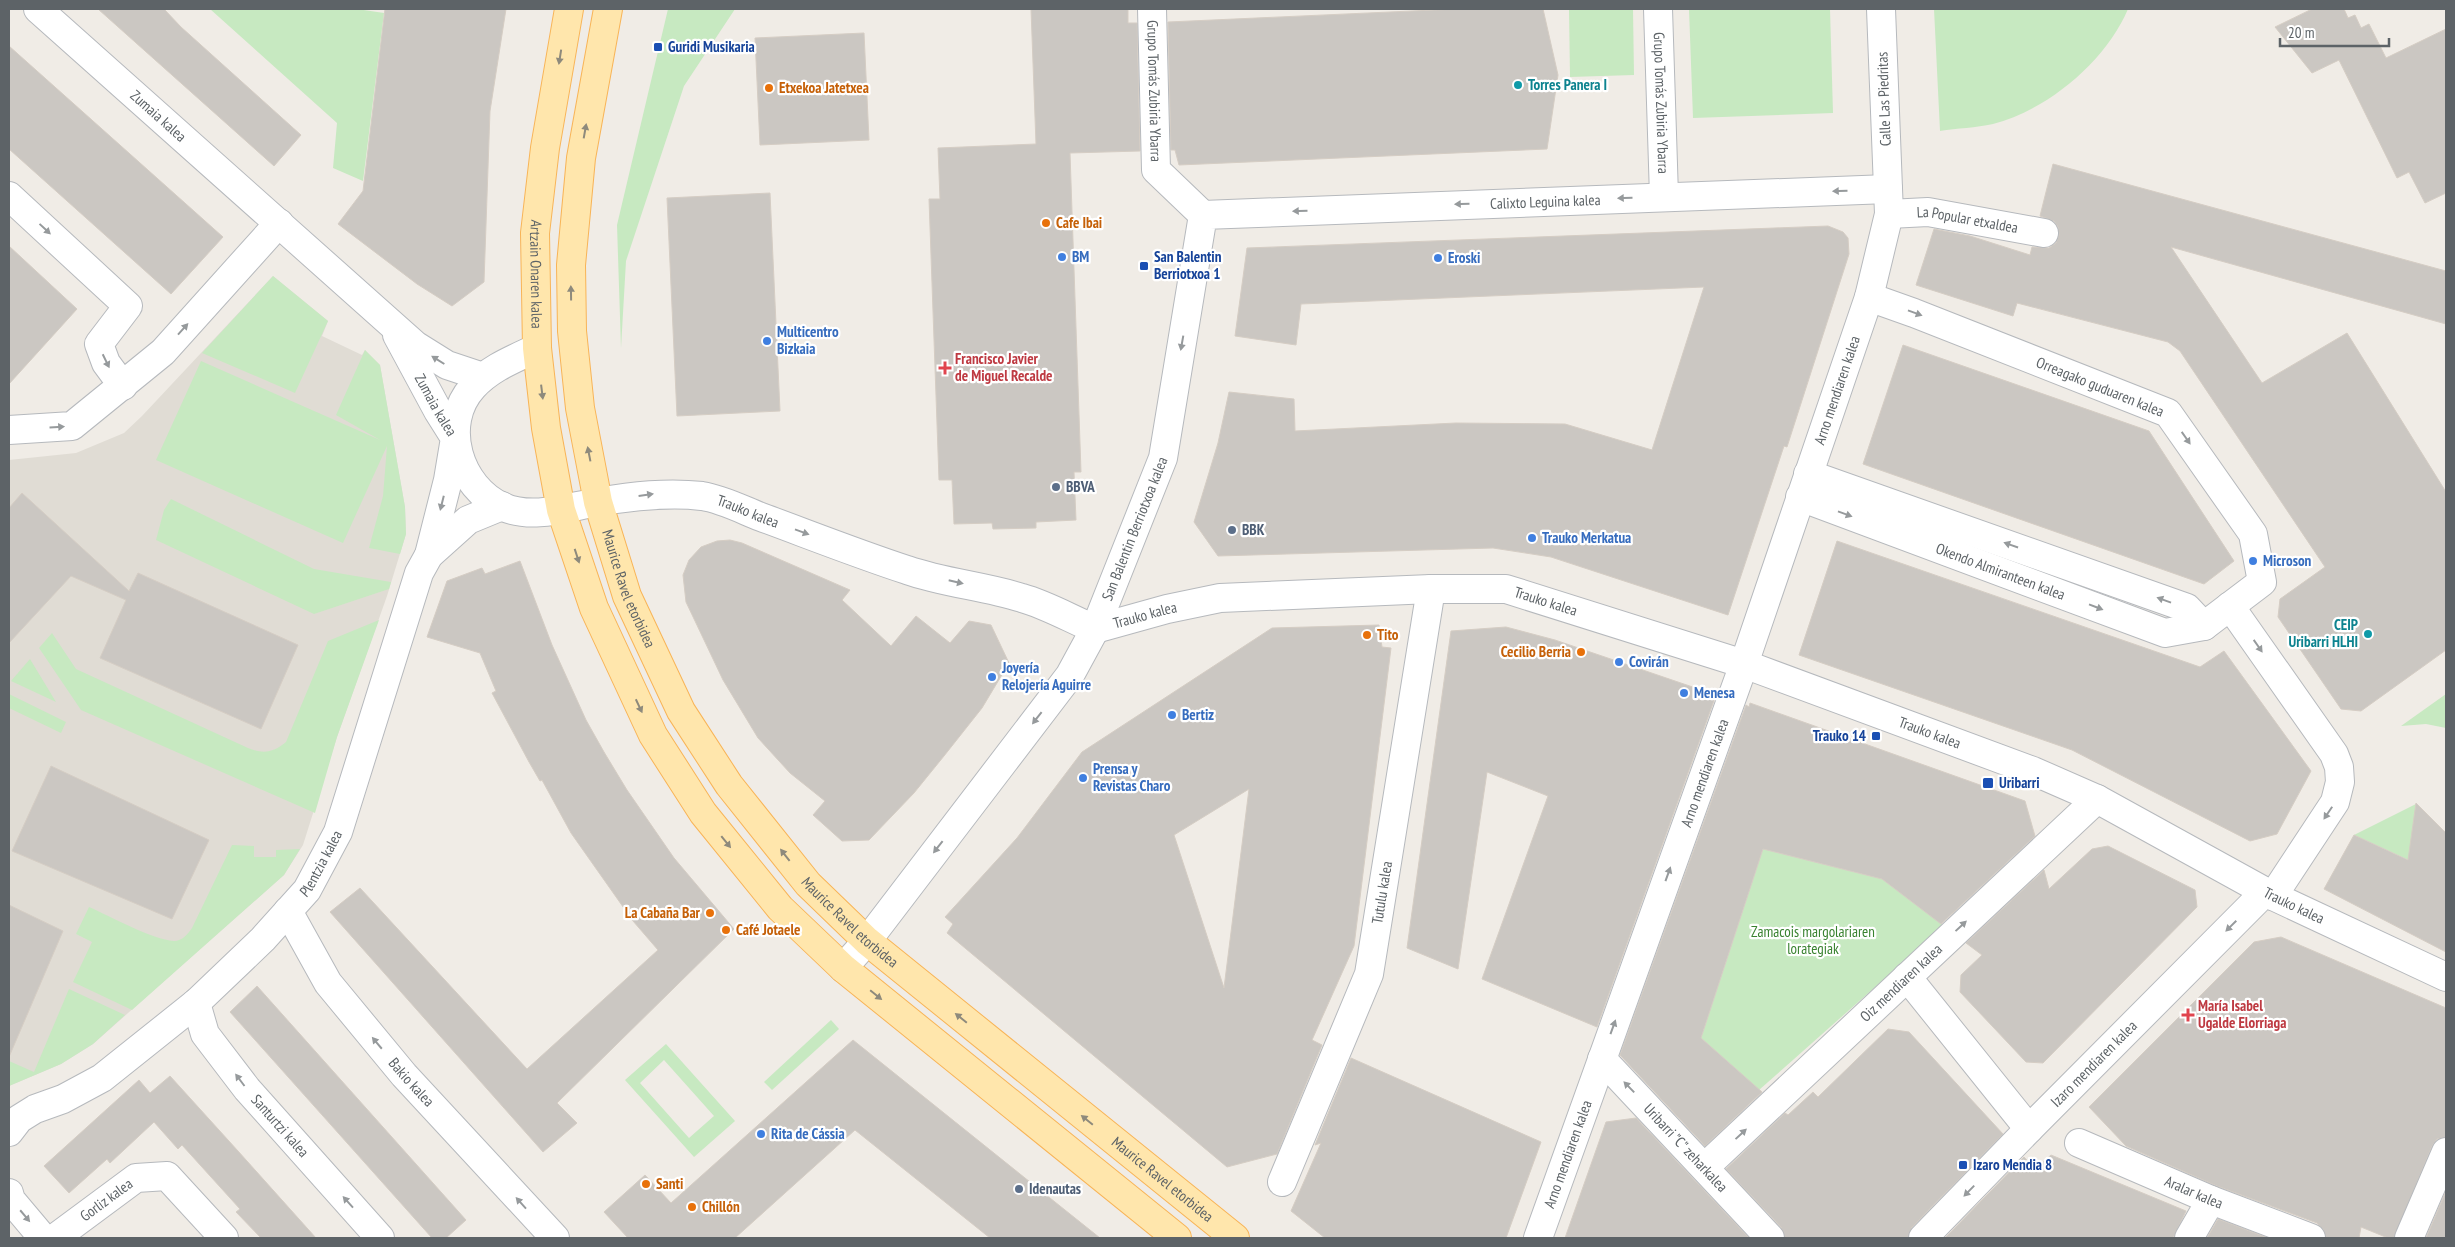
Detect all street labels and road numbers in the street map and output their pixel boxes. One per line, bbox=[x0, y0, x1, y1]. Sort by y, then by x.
street label: Grupo Tomás Zubiria Ybarra bbox=[1143, 20, 1166, 162]
street label: Grupo Tomás Zubiria Ybarra bbox=[1650, 32, 1673, 174]
street label: Calle Las Piedritas bbox=[1872, 51, 1895, 147]
street label: Zumaia kalea bbox=[127, 86, 190, 146]
street label: Calixto Leguina kalea bbox=[1490, 190, 1601, 213]
street label: La Popular etxaldea bbox=[1916, 202, 2020, 237]
street label: Artzain Onaren kalea bbox=[526, 219, 547, 329]
street label: Arno mendiaren kalea bbox=[1809, 333, 1864, 447]
street label: Orreagako guduaren kalea bbox=[2034, 352, 2167, 421]
street label: Zumaia kalea bbox=[411, 370, 461, 439]
street label: San Balentin Berriotxoa kalea bbox=[1097, 454, 1172, 603]
street label: Trauko kalea bbox=[715, 490, 782, 532]
street label: Maurice Ravel etorbidea bbox=[598, 527, 660, 651]
street label: Okendo Almiranteen kalea bbox=[1933, 539, 2068, 604]
street label: Trauko kalea bbox=[1512, 582, 1580, 620]
street label: Trauko kalea bbox=[1111, 597, 1178, 632]
street label: Trauko kalea bbox=[1896, 712, 1964, 752]
street label: Arno mendiaren kalea bbox=[1676, 716, 1733, 829]
street label: Plentzia kalea bbox=[295, 827, 346, 901]
street label: Tutulu kalea bbox=[1367, 860, 1396, 925]
street label: Maurice Ravel etorbidea bbox=[797, 873, 902, 971]
street label: Trauko kalea bbox=[2260, 883, 2328, 928]
street label: Oiz mendiaren kalea bbox=[1856, 939, 1946, 1026]
street label: Izaro mendiaren kalea bbox=[2046, 1016, 2141, 1111]
street label: Bakio kalea bbox=[385, 1054, 439, 1110]
street label: Santurtzi kalea bbox=[247, 1090, 313, 1161]
street label: Arno mendiaren kalea bbox=[1539, 1097, 1596, 1211]
street label: Uribarri "C" zeharkalea bbox=[1640, 1099, 1732, 1196]
street label: Maurice Ravel etorbidea bbox=[1108, 1132, 1217, 1226]
street label: Aralar kalea bbox=[2162, 1171, 2226, 1213]
street label: Gorliz kalea bbox=[76, 1174, 136, 1225]

